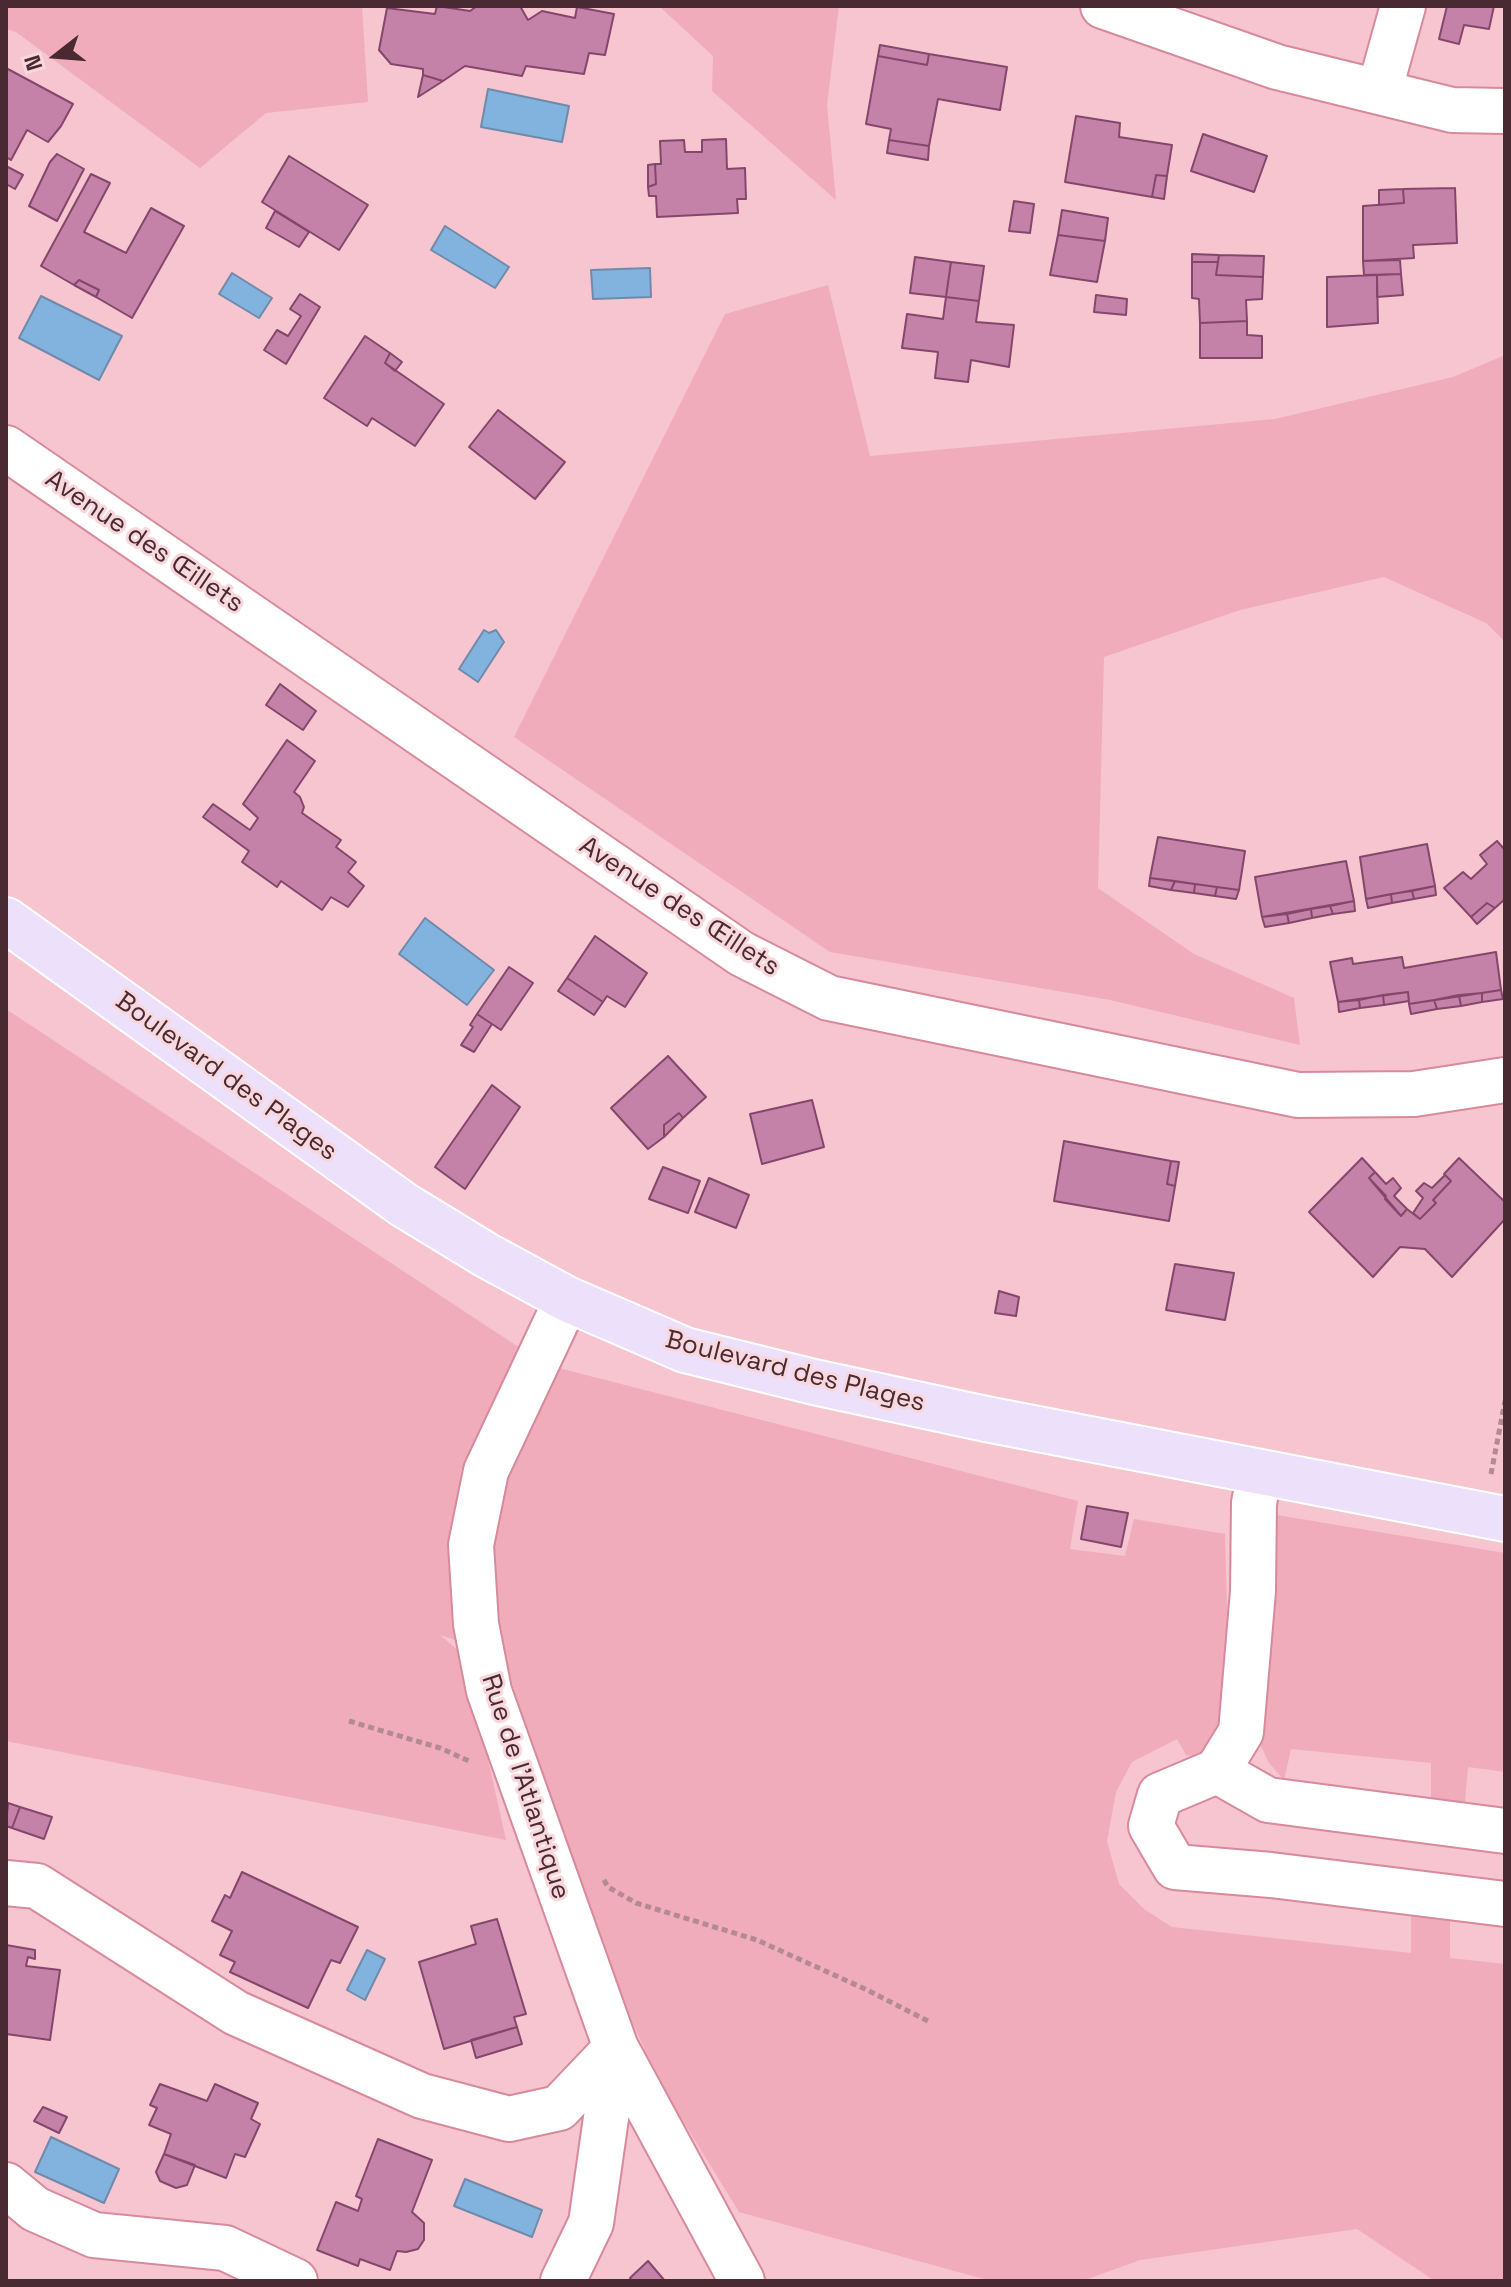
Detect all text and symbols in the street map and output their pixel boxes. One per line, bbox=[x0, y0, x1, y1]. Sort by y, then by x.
north arrow bbox=[16, 16, 96, 96]
text: N bbox=[18, 52, 49, 74]
street label: Avenue des Œillets bbox=[39, 464, 249, 620]
street label: Avenue des Œillets bbox=[573, 831, 785, 983]
street label: Boulevard des Plages bbox=[109, 986, 343, 1168]
street label: Boulevard des Plages bbox=[662, 1325, 928, 1419]
street label: Rue de l'Atlantique bbox=[474, 1670, 576, 1904]

